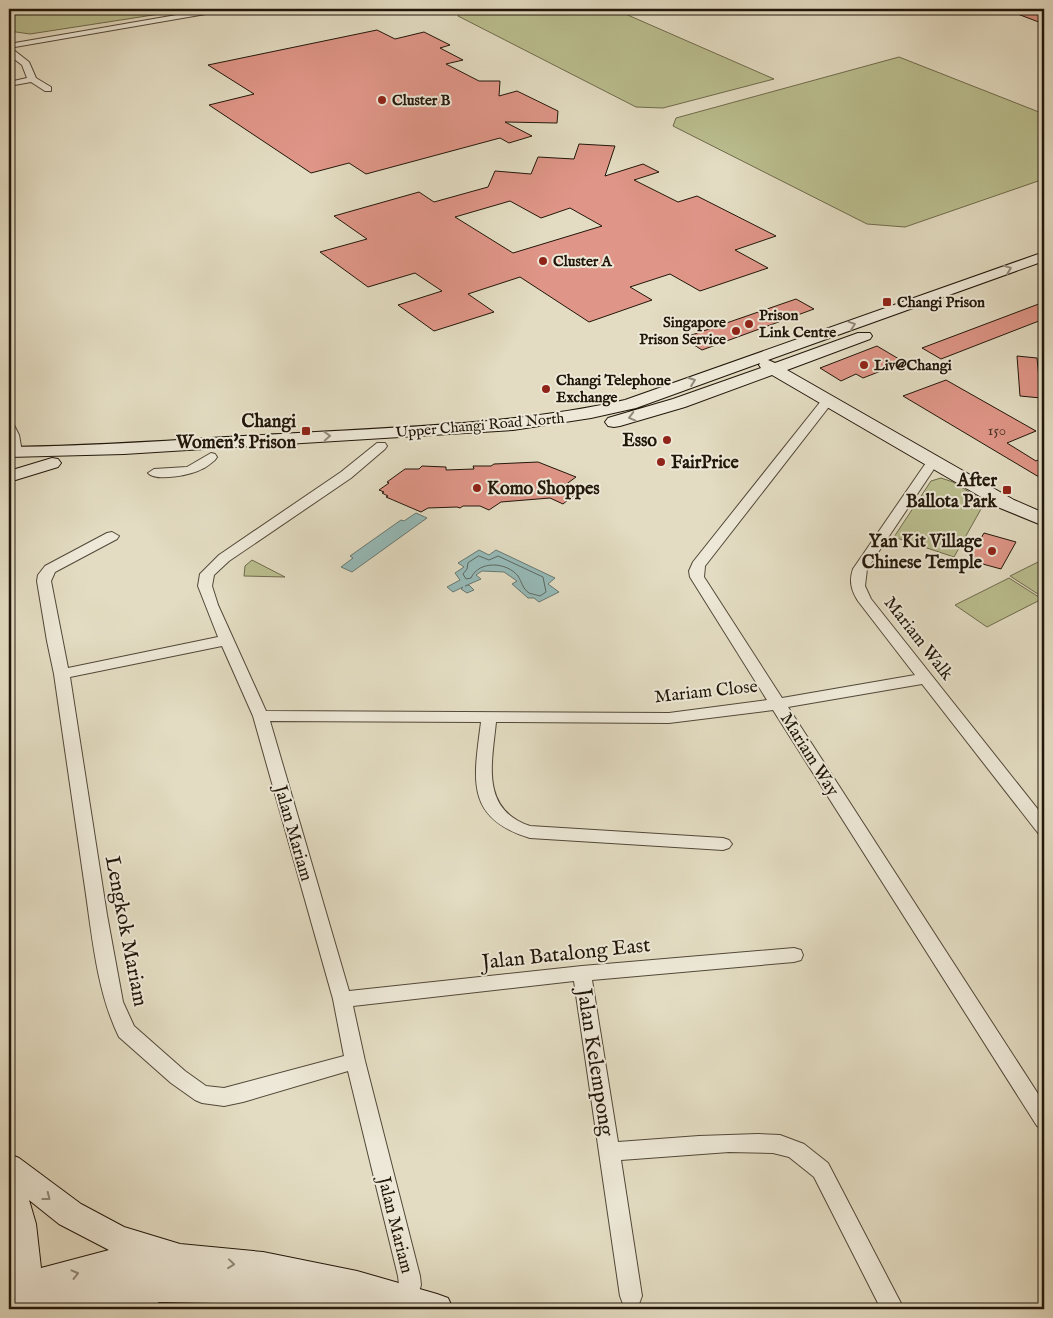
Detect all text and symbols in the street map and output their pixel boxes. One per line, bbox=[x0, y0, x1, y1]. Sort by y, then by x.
place label: Cluster B bbox=[392, 91, 451, 110]
marker: Cluster B bbox=[376, 94, 388, 106]
place label: Cluster A bbox=[553, 252, 613, 271]
marker: Cluster A bbox=[537, 255, 549, 267]
one-way arrow bbox=[1003, 265, 1012, 275]
place label: Changi Prison bbox=[897, 293, 985, 312]
marker: Changi Prison bbox=[881, 296, 893, 308]
place label: Prison Link Centre bbox=[759, 306, 836, 342]
place label: Singapore Prison Service bbox=[639, 313, 726, 349]
marker: Prison Link Centre bbox=[743, 318, 755, 330]
one-way arrow bbox=[847, 321, 855, 331]
marker: Singapore Prison Service bbox=[730, 325, 742, 337]
place label: Liv@Changi bbox=[874, 356, 952, 375]
marker: Liv@Changi bbox=[858, 359, 870, 371]
place label: Changi Telephone Exchange bbox=[556, 371, 671, 407]
one-way arrow bbox=[687, 377, 696, 387]
marker: Changi Telephone Exchange bbox=[540, 383, 552, 395]
street label: Upper Changi Road North bbox=[395, 409, 565, 442]
place label: Changi Women's Prison bbox=[175, 411, 296, 455]
one-way arrow bbox=[629, 412, 637, 422]
house number: 150 bbox=[988, 421, 1006, 440]
marker: Changi Women's Prison bbox=[300, 425, 312, 437]
place label: Esso bbox=[622, 430, 657, 453]
one-way arrow bbox=[323, 431, 331, 442]
marker: Esso bbox=[661, 434, 673, 446]
place label: FairPrice bbox=[671, 452, 740, 475]
marker: FairPrice bbox=[655, 456, 667, 468]
place label: After Ballota Park bbox=[906, 470, 998, 514]
place label: Komo Shoppes bbox=[487, 478, 600, 501]
marker: Komo Shoppes bbox=[471, 482, 483, 494]
marker: After Ballota Park bbox=[1001, 484, 1013, 496]
place label: Yan Kit Village Chinese Temple bbox=[862, 531, 983, 575]
marker: Yan Kit Village Chinese Temple bbox=[986, 545, 998, 557]
street label: Mariam Walk bbox=[878, 592, 958, 686]
street label: Mariam Close bbox=[653, 676, 759, 709]
street label: Mariam Way bbox=[774, 709, 844, 801]
street label: Jalan Mariam bbox=[267, 781, 317, 884]
street label: Lengkok Mariam bbox=[98, 854, 153, 1009]
street label: Jalan Batalong East bbox=[479, 932, 652, 977]
street label: Jalan Kelempong bbox=[569, 984, 620, 1139]
street label: Jalan Mariam bbox=[371, 1173, 418, 1276]
one-way arrow bbox=[41, 1191, 50, 1199]
one-way arrow bbox=[227, 1258, 235, 1269]
one-way arrow bbox=[70, 1269, 79, 1280]

